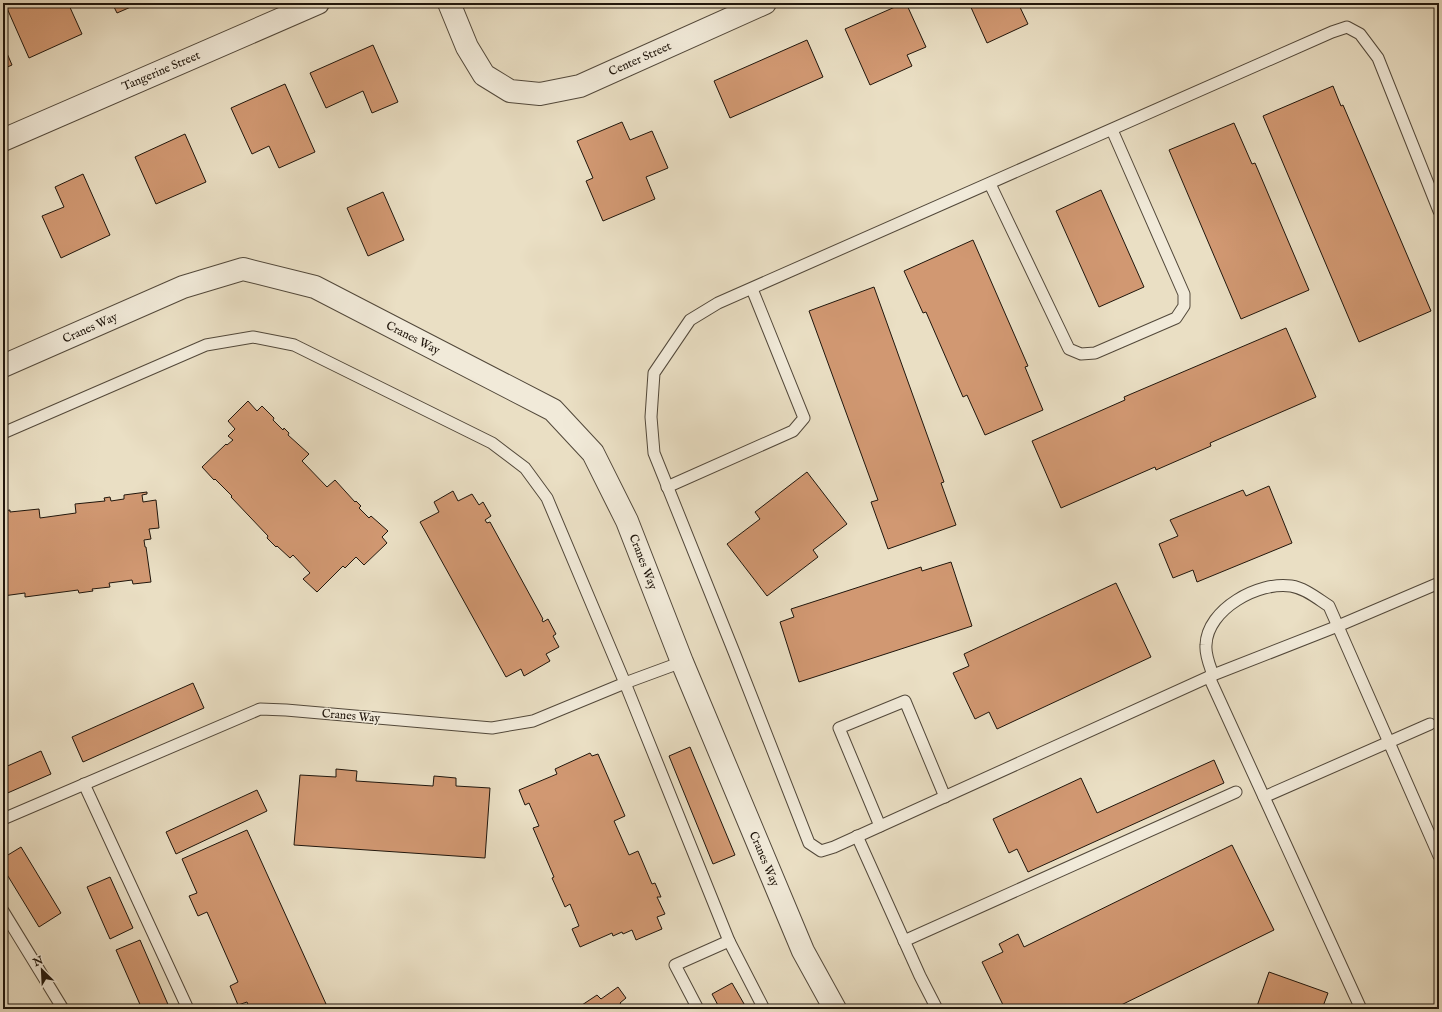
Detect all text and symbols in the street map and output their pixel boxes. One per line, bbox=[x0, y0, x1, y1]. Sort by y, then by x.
street label: Center Street bbox=[606, 39, 674, 79]
street label: Tangerine Street bbox=[120, 48, 202, 94]
street label: Cranes Way bbox=[60, 309, 120, 347]
street label: Cranes Way bbox=[384, 318, 443, 358]
street label: Cranes Way bbox=[626, 532, 661, 592]
street label: Cranes Way bbox=[321, 706, 381, 726]
street label: Cranes Way bbox=[746, 829, 782, 889]
north arrow bbox=[22, 950, 62, 990]
text: N bbox=[30, 953, 46, 971]

